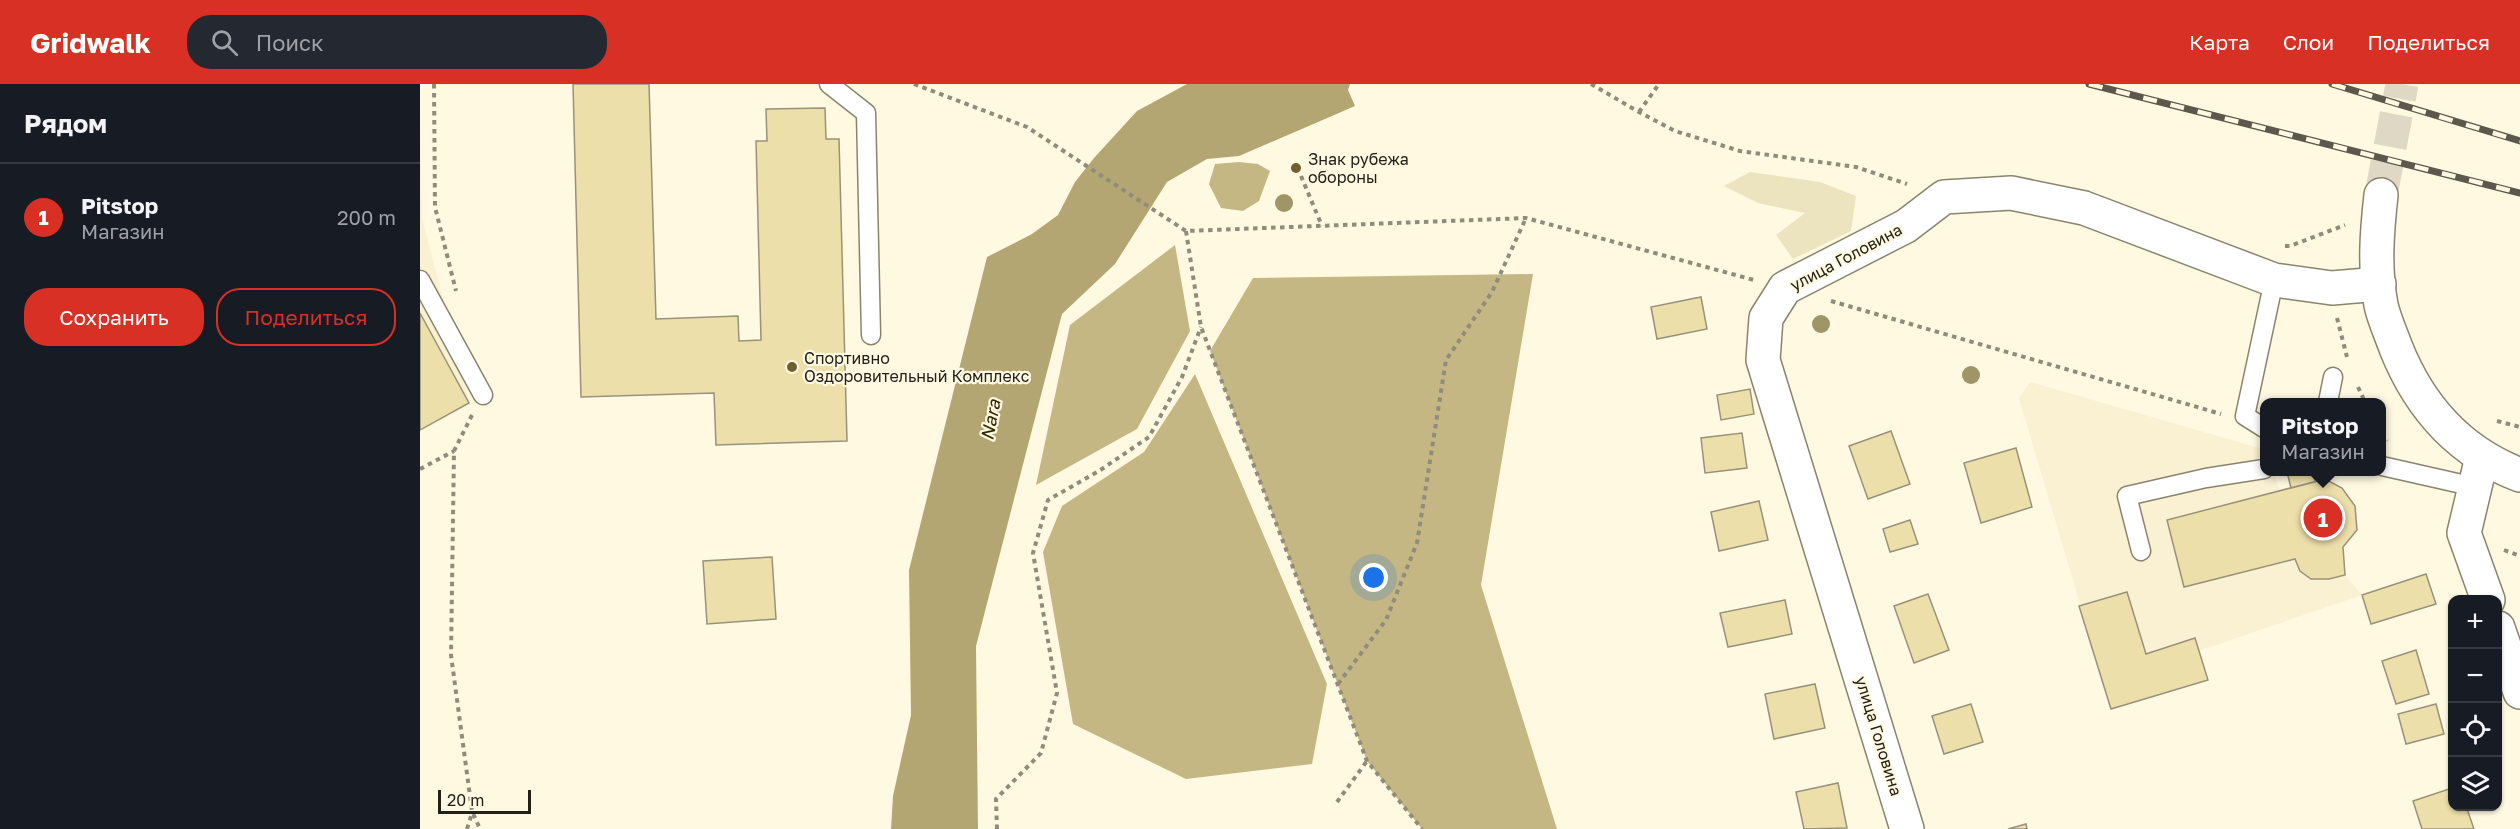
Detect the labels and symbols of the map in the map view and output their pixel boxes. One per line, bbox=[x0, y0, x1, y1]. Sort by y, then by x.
place label: Знак рубежа обороны bbox=[1308, 149, 1409, 187]
marker: Знак рубежа обороны bbox=[1289, 161, 1303, 175]
street label: улица Головина bbox=[1787, 219, 1905, 295]
place label: Спортивно Оздоровительный Комплекс bbox=[804, 348, 1030, 386]
marker: Спортивно Оздоровительный Комплекс bbox=[785, 360, 799, 374]
water label: Nara bbox=[975, 397, 1005, 442]
pin: 1 bbox=[2304, 496, 2342, 540]
your location bbox=[1359, 563, 1388, 592]
street label: улица Головина bbox=[1851, 674, 1907, 798]
scale bar bbox=[438, 787, 531, 814]

